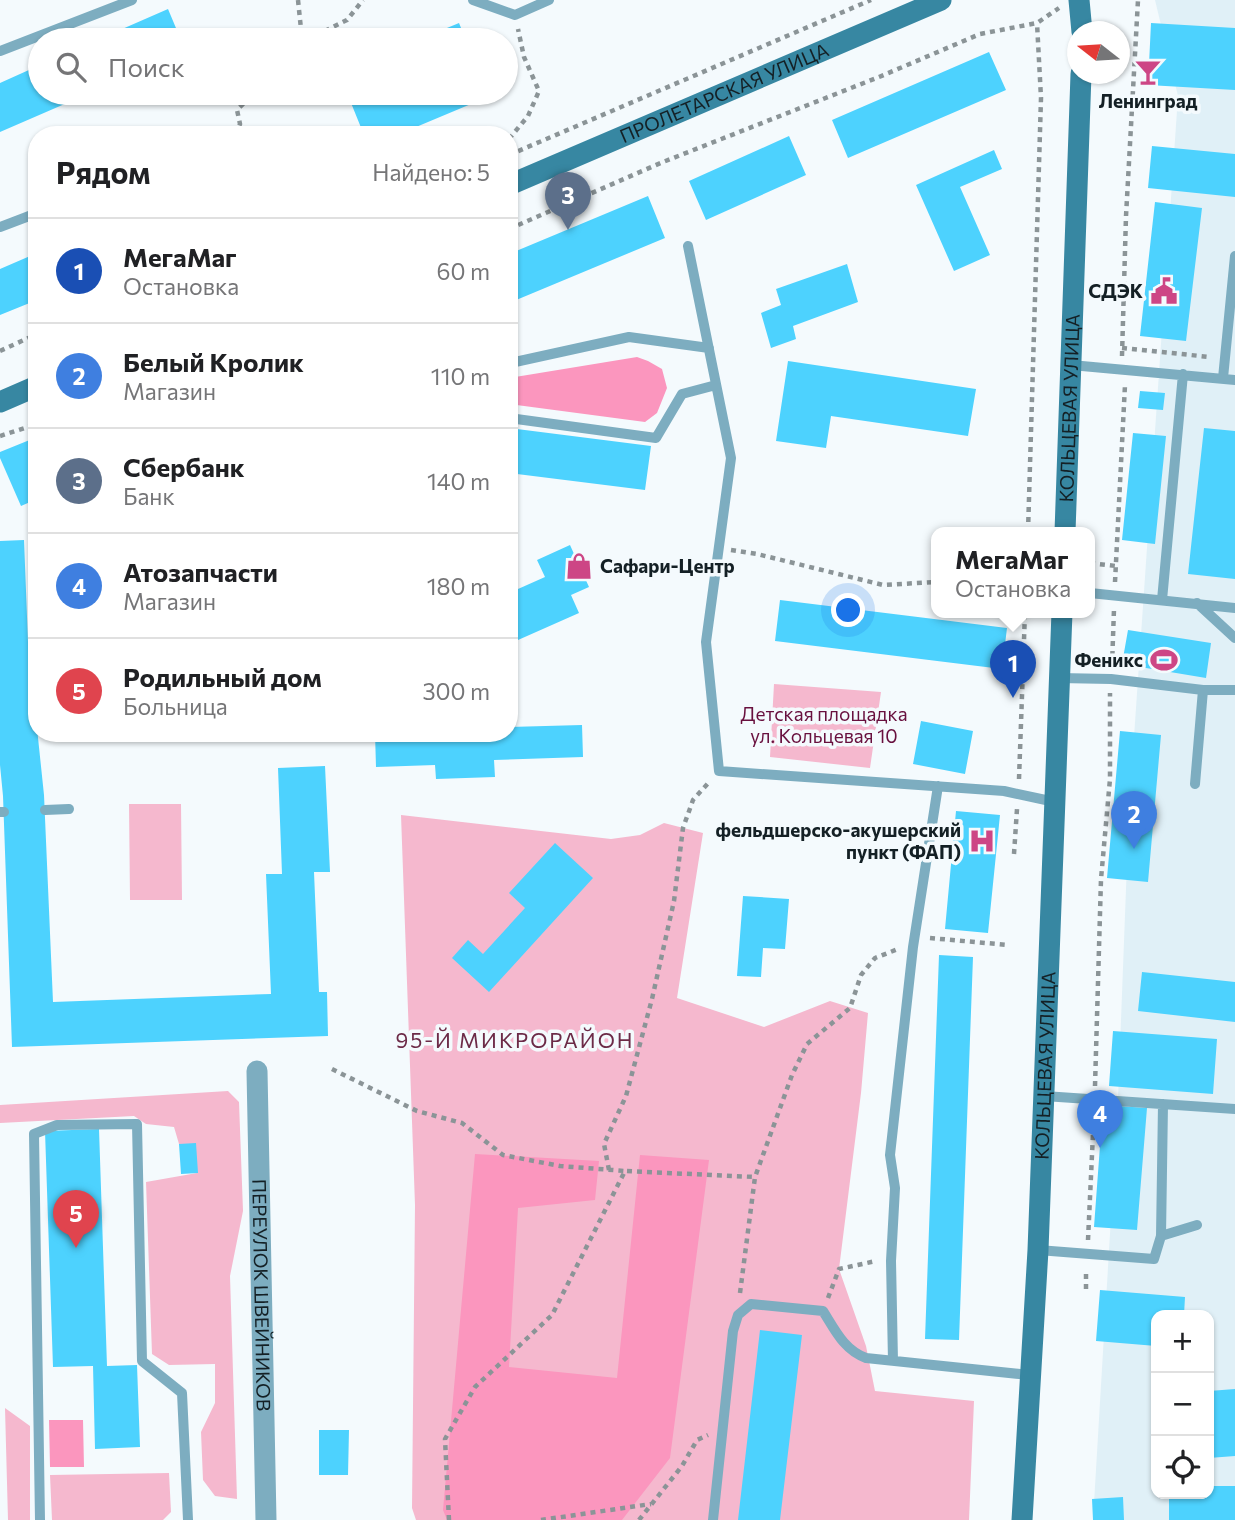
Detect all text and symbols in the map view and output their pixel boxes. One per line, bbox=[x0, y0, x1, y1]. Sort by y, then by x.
north arrow bbox=[1067, 21, 1130, 84]
search box bbox=[28, 28, 518, 105]
street label: ПРОЛЕТАРСКАЯ УЛИЦА bbox=[616, 38, 832, 147]
icon: search bbox=[52, 48, 90, 86]
text: Поиск bbox=[108, 51, 185, 82]
bar icon: Ленинград bbox=[1133, 57, 1163, 87]
place label: Ленинград bbox=[1099, 89, 1198, 112]
text: Рядом bbox=[56, 153, 150, 190]
text: Найдено: 5 bbox=[372, 158, 490, 186]
pin: 3 bbox=[545, 172, 591, 230]
text: МегаМаг bbox=[123, 241, 236, 272]
text: 1 bbox=[74, 257, 84, 285]
text: 60 m bbox=[437, 257, 490, 285]
text: Остановка bbox=[123, 272, 239, 300]
public building icon: СДЭК bbox=[1149, 276, 1179, 306]
place label: СДЭК bbox=[1088, 279, 1143, 302]
street label: КОЛЬЦЕВАЯ УЛИЦА bbox=[1054, 313, 1084, 503]
text: Белый Кролик bbox=[123, 346, 304, 377]
text: 2 bbox=[72, 362, 86, 390]
text: 110 m bbox=[431, 362, 490, 390]
text: Магазин bbox=[123, 377, 216, 405]
text: Сбербанк bbox=[123, 451, 245, 482]
text: 3 bbox=[72, 467, 86, 495]
text: 140 m bbox=[427, 467, 490, 495]
text: Банк bbox=[123, 482, 175, 510]
popup bbox=[931, 527, 1095, 618]
text: МегаМаг bbox=[955, 543, 1068, 574]
shop icon: Сафари-Центр bbox=[564, 551, 594, 581]
place label: Сафари-Центр bbox=[600, 554, 735, 577]
text: Атозапчасти bbox=[123, 556, 278, 587]
text: 4 bbox=[72, 572, 86, 600]
text: 180 m bbox=[427, 572, 490, 600]
text: Остановка bbox=[955, 574, 1071, 602]
text: Магазин bbox=[123, 587, 216, 615]
your location bbox=[831, 593, 865, 627]
pin: 1 bbox=[990, 640, 1036, 698]
sports icon: Феникс bbox=[1149, 645, 1179, 675]
place label: Феникс bbox=[1074, 648, 1143, 671]
text: Родильный дом bbox=[123, 661, 322, 692]
text: 5 bbox=[72, 677, 86, 705]
text: 300 m bbox=[422, 677, 490, 705]
text: Больница bbox=[123, 692, 228, 720]
park label: Детская площадка ул. Кольцевая 10 bbox=[741, 702, 907, 747]
pin: 2 bbox=[1111, 791, 1157, 849]
place label: фельдшерско-акушерский пункт (ФАП) bbox=[716, 818, 961, 863]
hospital icon: фельдшерско-акушерский пункт (ФАП) bbox=[967, 826, 997, 856]
street label: КОЛЬЦЕВАЯ УЛИЦА bbox=[1029, 971, 1059, 1160]
district label: 95-Й МИКРОРАЙОН bbox=[395, 1027, 635, 1052]
pin: 4 bbox=[1077, 1090, 1123, 1148]
street label: ПЕРЕУЛОК ШВЕЙНИКОВ bbox=[248, 1179, 276, 1411]
pin: 5 bbox=[53, 1190, 99, 1248]
map controls bbox=[1151, 1310, 1214, 1499]
button: + bbox=[1151, 1310, 1214, 1373]
button: − bbox=[1151, 1373, 1214, 1436]
button: locate bbox=[1151, 1436, 1214, 1499]

